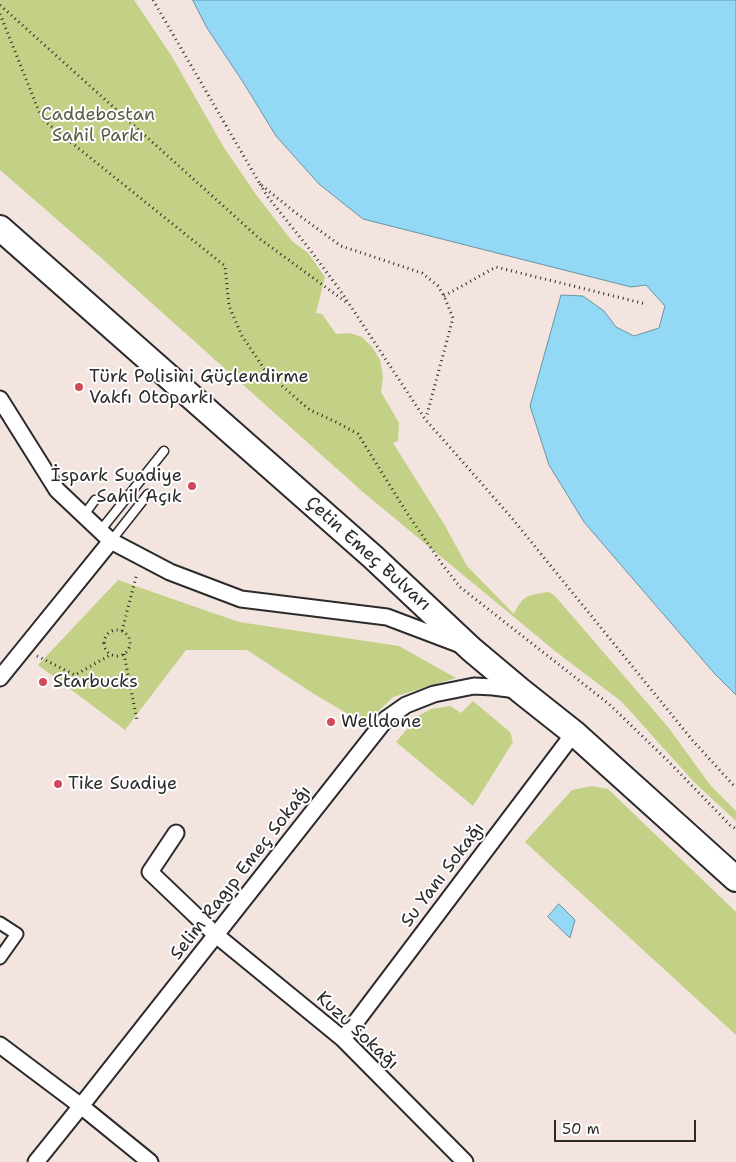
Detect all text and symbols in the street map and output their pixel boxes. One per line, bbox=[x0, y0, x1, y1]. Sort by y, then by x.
park label: Caddebostan Sahil Parkı bbox=[41, 104, 155, 146]
place label: Türk Polisini Güçlendirme Vakfı Otoparkı bbox=[89, 366, 309, 408]
marker: Türk Polisini Güçlendirme Vakfı Otoparkı bbox=[73, 381, 85, 393]
place label: İspark Suadiye Sahil Açık bbox=[51, 465, 182, 508]
marker: İspark Suadiye Sahil Açık bbox=[186, 480, 198, 492]
street label: Çetin Emeç Bulvarı bbox=[301, 492, 435, 616]
place label: Starbucks bbox=[53, 671, 138, 693]
marker: Starbucks bbox=[37, 676, 49, 688]
place label: Welldone bbox=[341, 711, 421, 733]
marker: Welldone bbox=[325, 716, 337, 728]
place label: Tike Suadiye bbox=[68, 773, 177, 795]
marker: Tike Suadiye bbox=[52, 778, 64, 790]
street label: Selim Ragıp Emeç Sokağı bbox=[166, 781, 316, 965]
street label: Su Yanı Sokağı bbox=[397, 818, 489, 932]
street label: Kuzu Sokağı bbox=[311, 987, 403, 1075]
scale bar bbox=[556, 1110, 698, 1142]
text: 50 m bbox=[562, 1119, 600, 1139]

